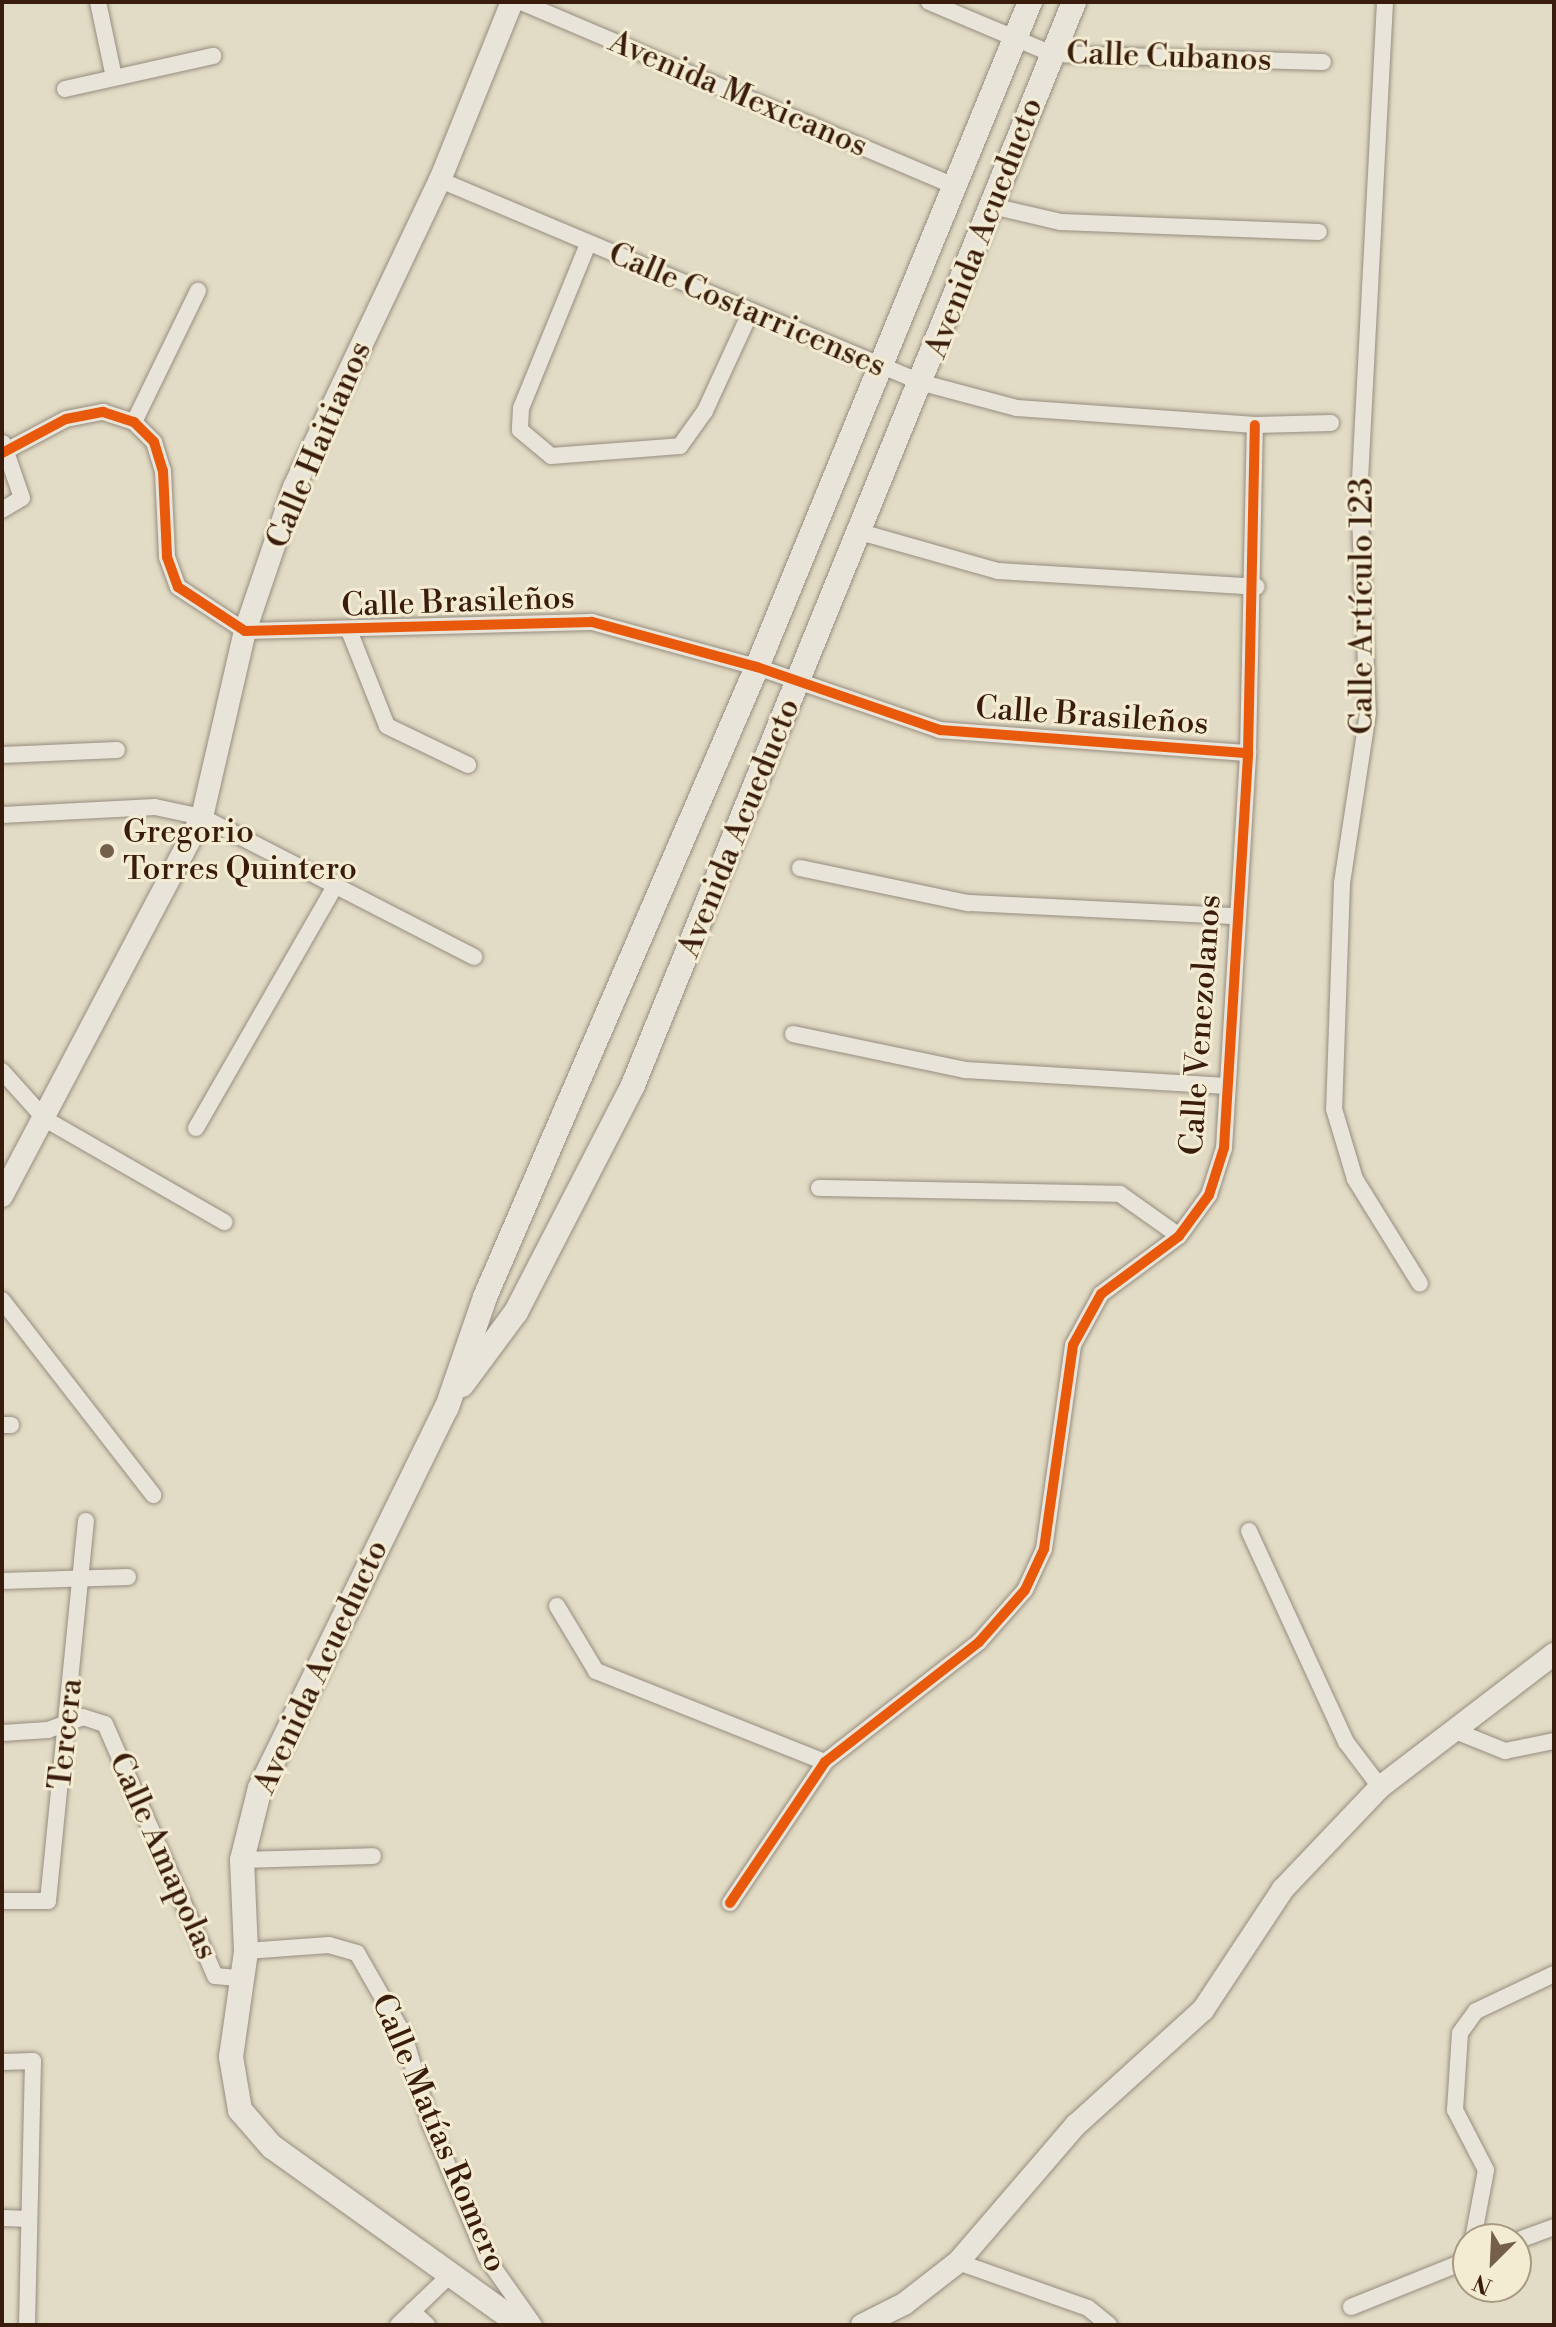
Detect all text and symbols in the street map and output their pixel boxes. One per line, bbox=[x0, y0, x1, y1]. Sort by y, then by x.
street label: Avenida Mexicanos bbox=[603, 22, 873, 166]
street label: Calle Cubanos bbox=[1066, 34, 1272, 80]
street label: Avenida Acueducto bbox=[917, 92, 1051, 364]
street label: Calle Costarricenses bbox=[603, 234, 891, 386]
street label: Calle Haitianos bbox=[258, 336, 380, 554]
street label: Calle Artículo 123 bbox=[1343, 477, 1381, 735]
street label: Calle Brasileños bbox=[341, 579, 575, 625]
street label: Calle Brasileños bbox=[974, 689, 1210, 743]
street label: Avenida Acueducto bbox=[670, 693, 808, 963]
place label: Gregorio Torres Quintero bbox=[123, 814, 357, 889]
marker: Gregorio Torres Quintero bbox=[98, 842, 116, 860]
street label: Calle Venezolanos bbox=[1173, 893, 1229, 1157]
street label: Avenida Acueducto bbox=[245, 1534, 397, 1800]
street label: Tercera bbox=[41, 1677, 91, 1791]
street label: Calle Amapolas bbox=[100, 1747, 226, 1965]
street label: Calle Matías Romero bbox=[363, 1988, 515, 2278]
north arrow bbox=[1452, 2223, 1532, 2303]
text: N bbox=[1469, 2268, 1496, 2299]

